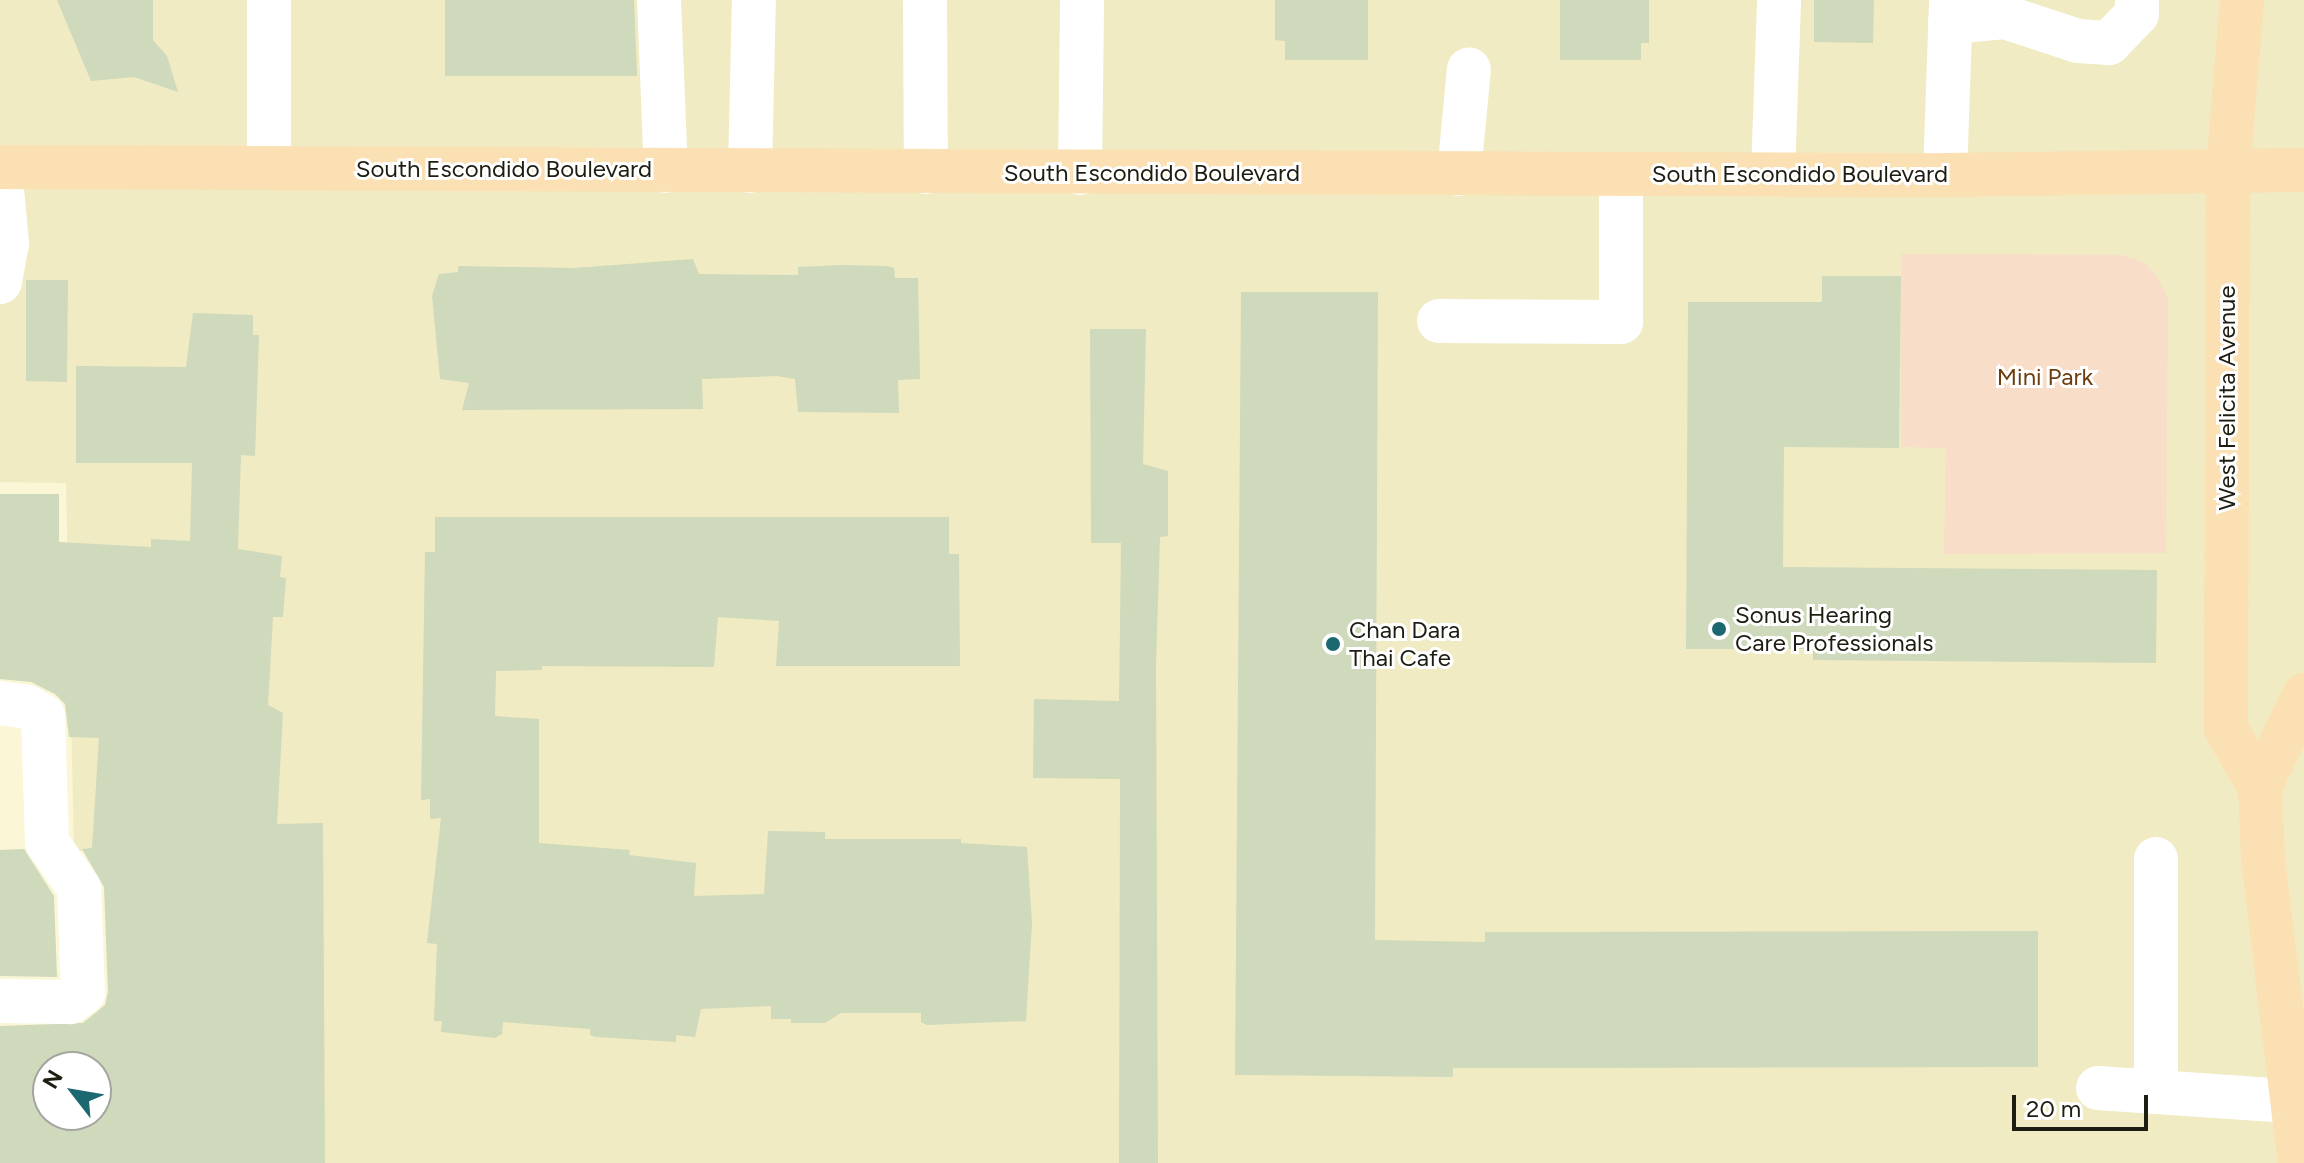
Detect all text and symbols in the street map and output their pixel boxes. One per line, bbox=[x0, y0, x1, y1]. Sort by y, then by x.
street label: South Escondido Boulevard bbox=[356, 155, 652, 183]
street label: South Escondido Boulevard bbox=[1004, 159, 1300, 187]
street label: South Escondido Boulevard bbox=[1652, 160, 1948, 188]
street label: West Felicita Avenue bbox=[2213, 285, 2241, 511]
park label: Mini Park bbox=[1997, 363, 2093, 391]
place label: Sonus Hearing Care Professionals bbox=[1735, 601, 1933, 657]
place label: Chan Dara Thai Cafe bbox=[1349, 616, 1460, 672]
marker: Sonus Hearing Care Professionals bbox=[1710, 620, 1728, 638]
marker: Chan Dara Thai Cafe bbox=[1324, 635, 1342, 653]
north arrow bbox=[32, 1051, 112, 1131]
text: N bbox=[37, 1065, 69, 1094]
scale bar bbox=[2016, 1079, 2152, 1129]
text: 20 m bbox=[2026, 1094, 2081, 1123]

